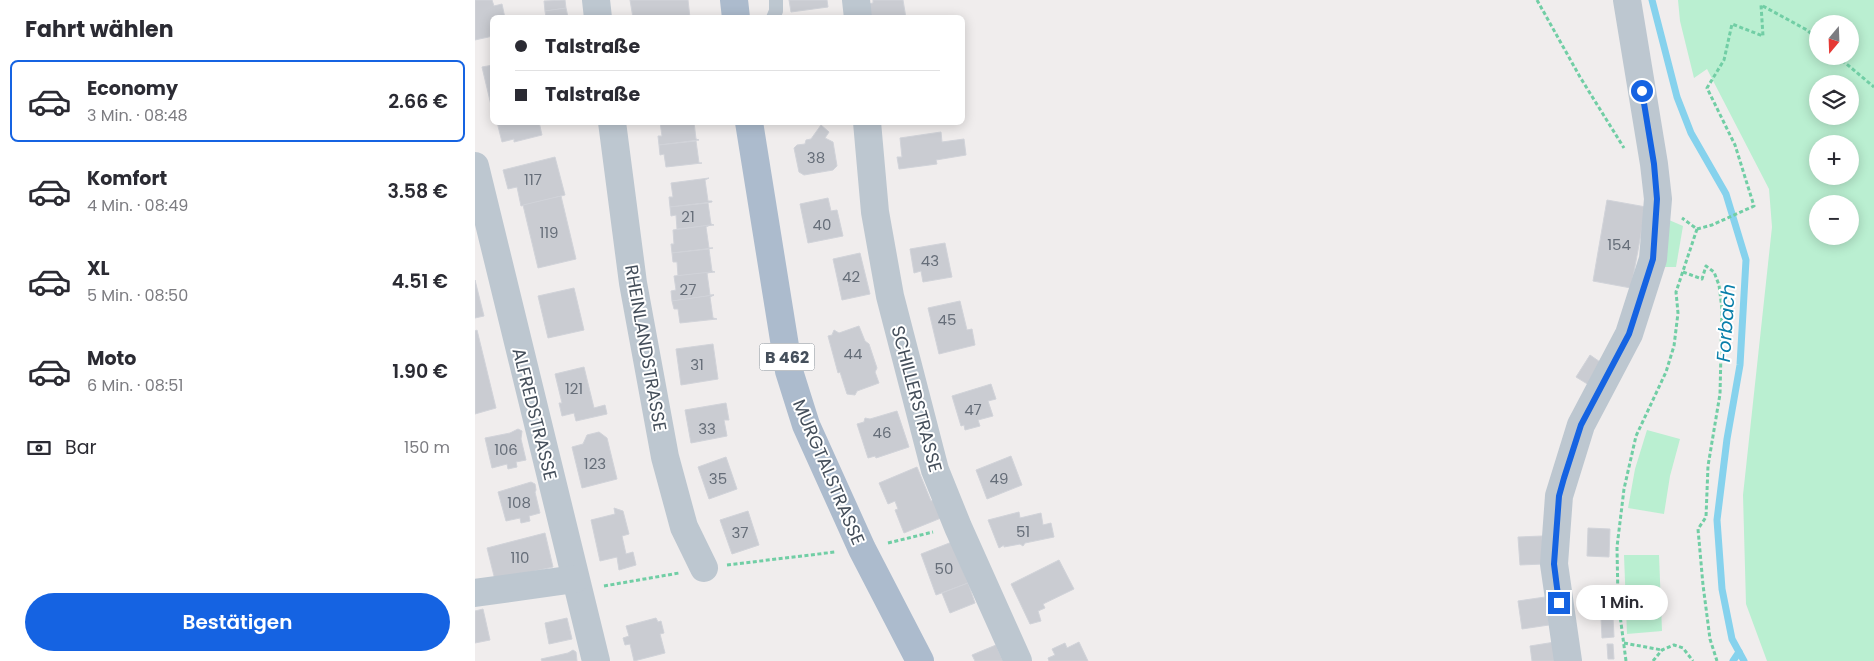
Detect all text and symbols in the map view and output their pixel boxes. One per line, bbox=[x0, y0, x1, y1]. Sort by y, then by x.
text: Fahrt wählen bbox=[25, 14, 174, 45]
north arrow bbox=[1809, 15, 1859, 65]
map controls bbox=[1809, 15, 1859, 245]
text: Talstraße bbox=[545, 33, 640, 60]
text: Economy bbox=[87, 75, 178, 102]
button: layers bbox=[1809, 75, 1859, 125]
icon: car bbox=[27, 79, 72, 124]
route start bbox=[1631, 80, 1653, 102]
text: Talstraße bbox=[545, 81, 640, 108]
text: 2.66 € bbox=[388, 88, 448, 115]
text: 3 Min. · 08:48 bbox=[87, 104, 188, 127]
button: + bbox=[1809, 135, 1859, 185]
house number: 38 bbox=[807, 147, 825, 168]
text: Komfort bbox=[87, 165, 167, 192]
icon: car bbox=[27, 169, 72, 214]
house number: 117 bbox=[524, 169, 542, 190]
text: 3.58 € bbox=[388, 178, 448, 205]
text: 4 Min. · 08:49 bbox=[87, 194, 188, 217]
button: − bbox=[1809, 195, 1859, 245]
house number: 21 bbox=[681, 206, 695, 227]
house number: 40 bbox=[813, 214, 831, 235]
house number: 119 bbox=[539, 222, 559, 243]
house number: 154 bbox=[1607, 234, 1631, 255]
house number: 43 bbox=[921, 250, 939, 271]
text: XL bbox=[87, 255, 110, 282]
icon: car bbox=[27, 259, 72, 304]
street label: RHEINLANDSTRASSE bbox=[619, 263, 673, 433]
house number: 42 bbox=[842, 266, 860, 287]
text: 4.51 € bbox=[392, 268, 448, 295]
house number: 27 bbox=[680, 279, 696, 300]
water label: Forbach bbox=[1710, 283, 1742, 363]
text: 5 Min. · 08:50 bbox=[87, 284, 188, 307]
house number: 45 bbox=[938, 309, 956, 330]
street label: SCHILLERSTRASSE bbox=[885, 323, 949, 475]
house number: 44 bbox=[844, 343, 862, 364]
road number: B 462 bbox=[759, 344, 815, 371]
text: Moto bbox=[87, 345, 136, 372]
street label: ALFREDSTRASSE bbox=[506, 345, 564, 483]
icon: car bbox=[27, 349, 72, 394]
house number: 31 bbox=[690, 354, 704, 375]
text: 1.90 € bbox=[392, 358, 448, 385]
text: 6 Min. · 08:51 bbox=[87, 374, 183, 397]
house number: 121 bbox=[565, 378, 583, 399]
street label: MURGTALSTRASSE bbox=[787, 395, 871, 549]
house number: 47 bbox=[964, 399, 982, 420]
house number: 33 bbox=[698, 418, 716, 439]
house number: 46 bbox=[873, 422, 891, 443]
icon: cash bbox=[25, 434, 53, 462]
text: Bar bbox=[65, 434, 97, 461]
text: 150 m bbox=[404, 436, 450, 459]
house number: 106 bbox=[494, 439, 518, 460]
house number: 123 bbox=[584, 453, 606, 474]
house number: 35 bbox=[709, 468, 727, 489]
house number: 49 bbox=[990, 468, 1008, 489]
house number: 108 bbox=[507, 492, 531, 513]
house number: 51 bbox=[1016, 521, 1030, 542]
house number: 37 bbox=[731, 522, 749, 543]
house number: 110 bbox=[510, 547, 530, 568]
house number: 50 bbox=[935, 558, 953, 579]
callout: 1 Min. bbox=[1577, 586, 1669, 620]
text: 1 Min. bbox=[1600, 591, 1644, 614]
route end bbox=[1548, 592, 1570, 614]
button: Bestätigen bbox=[25, 593, 450, 651]

